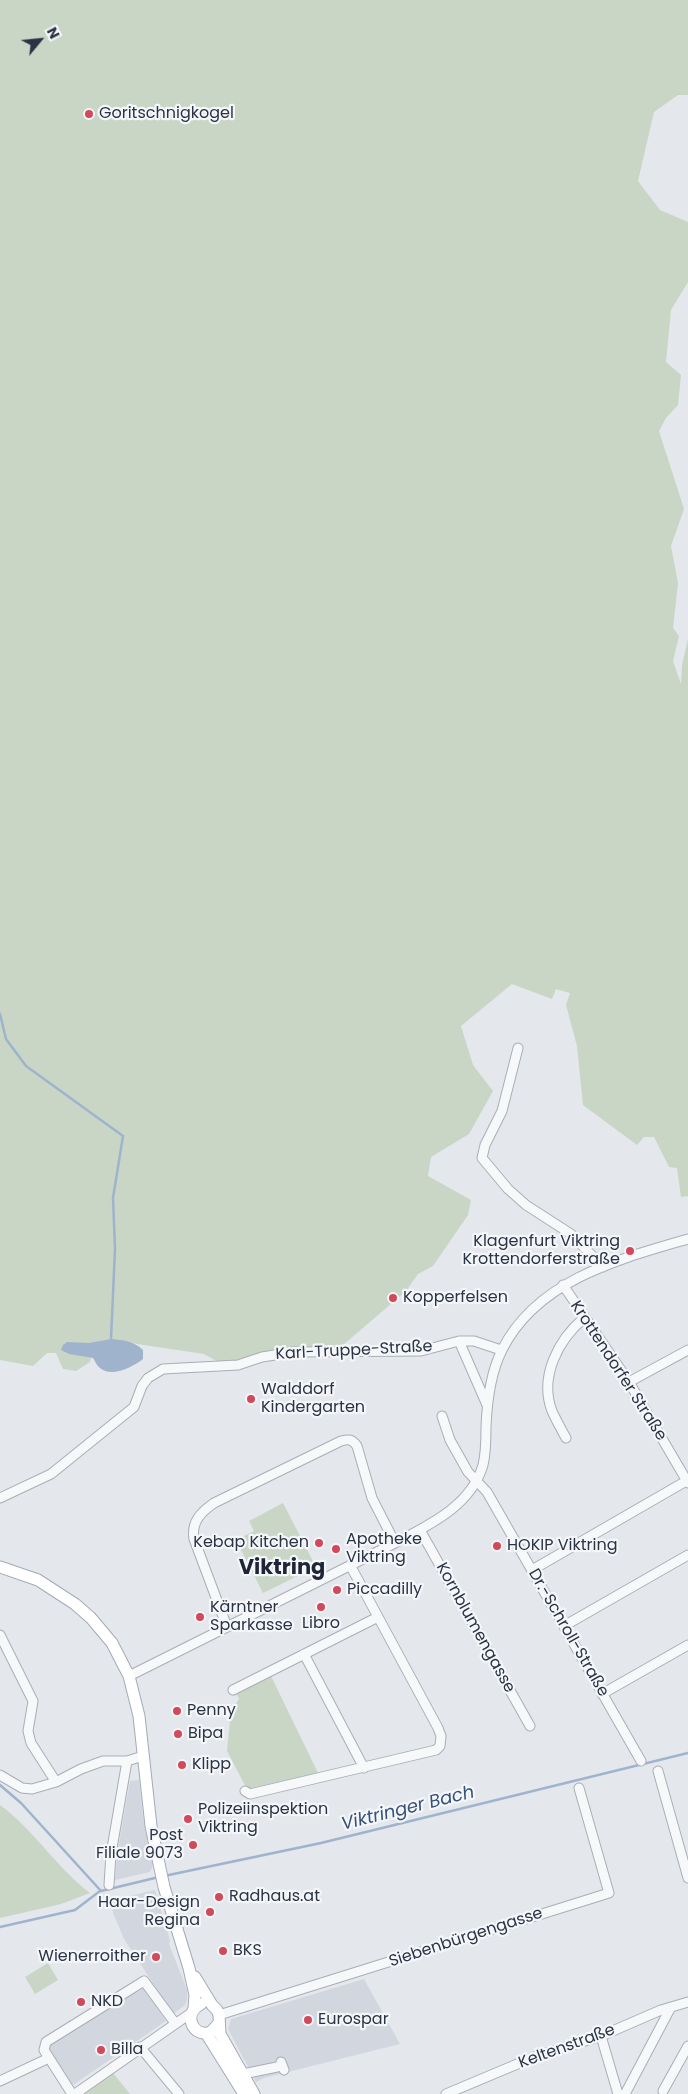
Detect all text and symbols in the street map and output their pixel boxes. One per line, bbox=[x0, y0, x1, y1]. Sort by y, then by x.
north arrow bbox=[15, 15, 65, 65]
text: N bbox=[42, 24, 65, 42]
place label: Goritschnigkogel bbox=[99, 104, 234, 124]
marker: Goritschnigkogel bbox=[83, 108, 95, 120]
place label: Klagenfurt Viktring Krottendorferstraße bbox=[462, 1232, 620, 1270]
marker: Klagenfurt Viktring Krottendorferstraße bbox=[624, 1245, 636, 1257]
place label: Kopperfelsen bbox=[403, 1288, 508, 1308]
marker: Kopperfelsen bbox=[387, 1292, 399, 1304]
street label: Krottendorfer Straße bbox=[566, 1297, 670, 1445]
street label: Karl-Truppe-Straße bbox=[275, 1337, 433, 1365]
place label: Walddorf Kindergarten bbox=[261, 1380, 365, 1418]
marker: Walddorf Kindergarten bbox=[245, 1393, 257, 1405]
place label: Apotheke Viktring bbox=[346, 1530, 422, 1568]
place label: Kebap Kitchen bbox=[193, 1533, 309, 1553]
place label: HOKIP Viktring bbox=[507, 1536, 617, 1556]
marker: Kebap Kitchen bbox=[313, 1537, 325, 1549]
marker: HOKIP Viktring bbox=[491, 1540, 503, 1552]
marker: Apotheke Viktring bbox=[330, 1543, 342, 1555]
district label: Viktring bbox=[239, 1556, 325, 1582]
street label: Kornblumengasse bbox=[431, 1560, 519, 1696]
street label: Dr.-Schroll-Straße bbox=[524, 1566, 612, 1700]
place label: Piccadilly bbox=[347, 1580, 422, 1600]
marker: Piccadilly bbox=[331, 1584, 343, 1596]
place label: Kärntner Sparkasse bbox=[210, 1598, 293, 1636]
marker: Libro bbox=[315, 1601, 327, 1613]
marker: Kärntner Sparkasse bbox=[194, 1611, 206, 1623]
place label: Libro bbox=[302, 1614, 340, 1634]
place label: Penny bbox=[187, 1701, 236, 1721]
marker: Penny bbox=[171, 1705, 183, 1717]
place label: Bipa bbox=[188, 1724, 223, 1744]
marker: Bipa bbox=[172, 1728, 184, 1740]
place label: Klipp bbox=[192, 1755, 231, 1775]
marker: Klipp bbox=[176, 1759, 188, 1771]
water label: Viktringer Bach bbox=[339, 1782, 477, 1836]
place label: Polizeiinspektion Viktring bbox=[198, 1800, 328, 1838]
marker: Polizeiinspektion Viktring bbox=[182, 1813, 194, 1825]
place label: Post Filiale 9073 bbox=[96, 1826, 183, 1864]
marker: Post Filiale 9073 bbox=[187, 1839, 199, 1851]
place label: Radhaus.at bbox=[229, 1887, 320, 1907]
marker: Radhaus.at bbox=[213, 1891, 225, 1903]
place label: Haar-Design Regina bbox=[98, 1893, 200, 1931]
street label: Siebenbürgengasse bbox=[387, 1904, 545, 1972]
marker: Haar-Design Regina bbox=[204, 1906, 216, 1918]
place label: BKS bbox=[233, 1941, 262, 1961]
marker: BKS bbox=[217, 1945, 229, 1957]
place label: Wienerroither bbox=[38, 1947, 146, 1967]
marker: Wienerroither bbox=[150, 1951, 162, 1963]
place label: NKD bbox=[91, 1992, 123, 2012]
marker: NKD bbox=[75, 1996, 87, 2008]
place label: Eurospar bbox=[318, 2010, 389, 2030]
marker: Eurospar bbox=[302, 2014, 314, 2026]
street label: Keltenstraße bbox=[516, 2021, 618, 2073]
place label: Billa bbox=[111, 2040, 143, 2060]
marker: Billa bbox=[95, 2044, 107, 2056]

